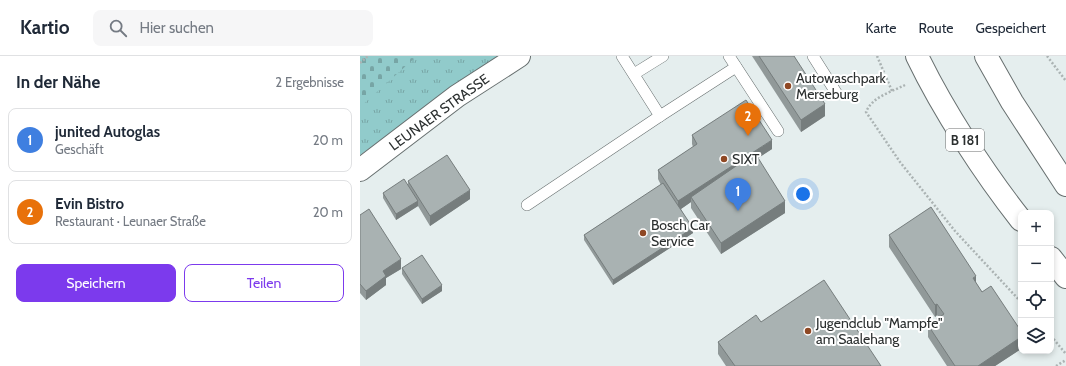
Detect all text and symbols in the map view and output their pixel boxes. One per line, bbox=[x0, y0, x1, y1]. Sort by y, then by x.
search box bbox=[93, 10, 373, 46]
text: Kartio bbox=[20, 16, 69, 39]
icon: search bbox=[107, 17, 129, 39]
text: Hier suchen bbox=[139, 19, 214, 37]
text: Karte bbox=[866, 19, 896, 37]
text: Route bbox=[918, 19, 954, 37]
text: Gespeichert bbox=[976, 19, 1046, 37]
street label: LEUNAER STRASSE bbox=[385, 69, 493, 154]
place label: Autowaschpark Merseburg bbox=[796, 69, 887, 103]
text: In der Nähe bbox=[16, 72, 100, 92]
text: 2 Ergebnisse bbox=[275, 74, 344, 90]
marker: Autowaschpark Merseburg bbox=[783, 81, 793, 91]
pin: 2 bbox=[735, 103, 761, 136]
text: junited Autoglas bbox=[55, 123, 160, 141]
road number: B 181 bbox=[946, 129, 984, 151]
text: 1 bbox=[28, 132, 32, 148]
text: 20 m bbox=[313, 132, 343, 148]
text: Geschäft bbox=[55, 141, 104, 157]
place label: SIXT bbox=[732, 150, 760, 168]
marker: SIXT bbox=[719, 154, 729, 164]
pin: 1 bbox=[725, 178, 751, 211]
your location bbox=[793, 184, 813, 204]
text: Evin Bistro bbox=[55, 195, 124, 213]
text: 2 bbox=[27, 204, 33, 220]
text: 20 m bbox=[313, 204, 343, 220]
map controls bbox=[1018, 210, 1054, 354]
button: + bbox=[1018, 210, 1054, 246]
text: Restaurant · Leunaer Straße bbox=[55, 213, 206, 229]
place label: Bosch Car Service bbox=[651, 216, 710, 250]
marker: Bosch Car Service bbox=[638, 228, 648, 238]
button: − bbox=[1018, 246, 1054, 282]
button: Speichern bbox=[16, 264, 176, 302]
button: Teilen bbox=[184, 264, 344, 302]
button: locate bbox=[1018, 282, 1054, 318]
place label: Jugendclub "Mampfe" am Saalehang bbox=[815, 314, 943, 348]
button: layers bbox=[1018, 318, 1054, 354]
marker: Jugendclub "Mampfe" am Saalehang bbox=[803, 326, 813, 336]

